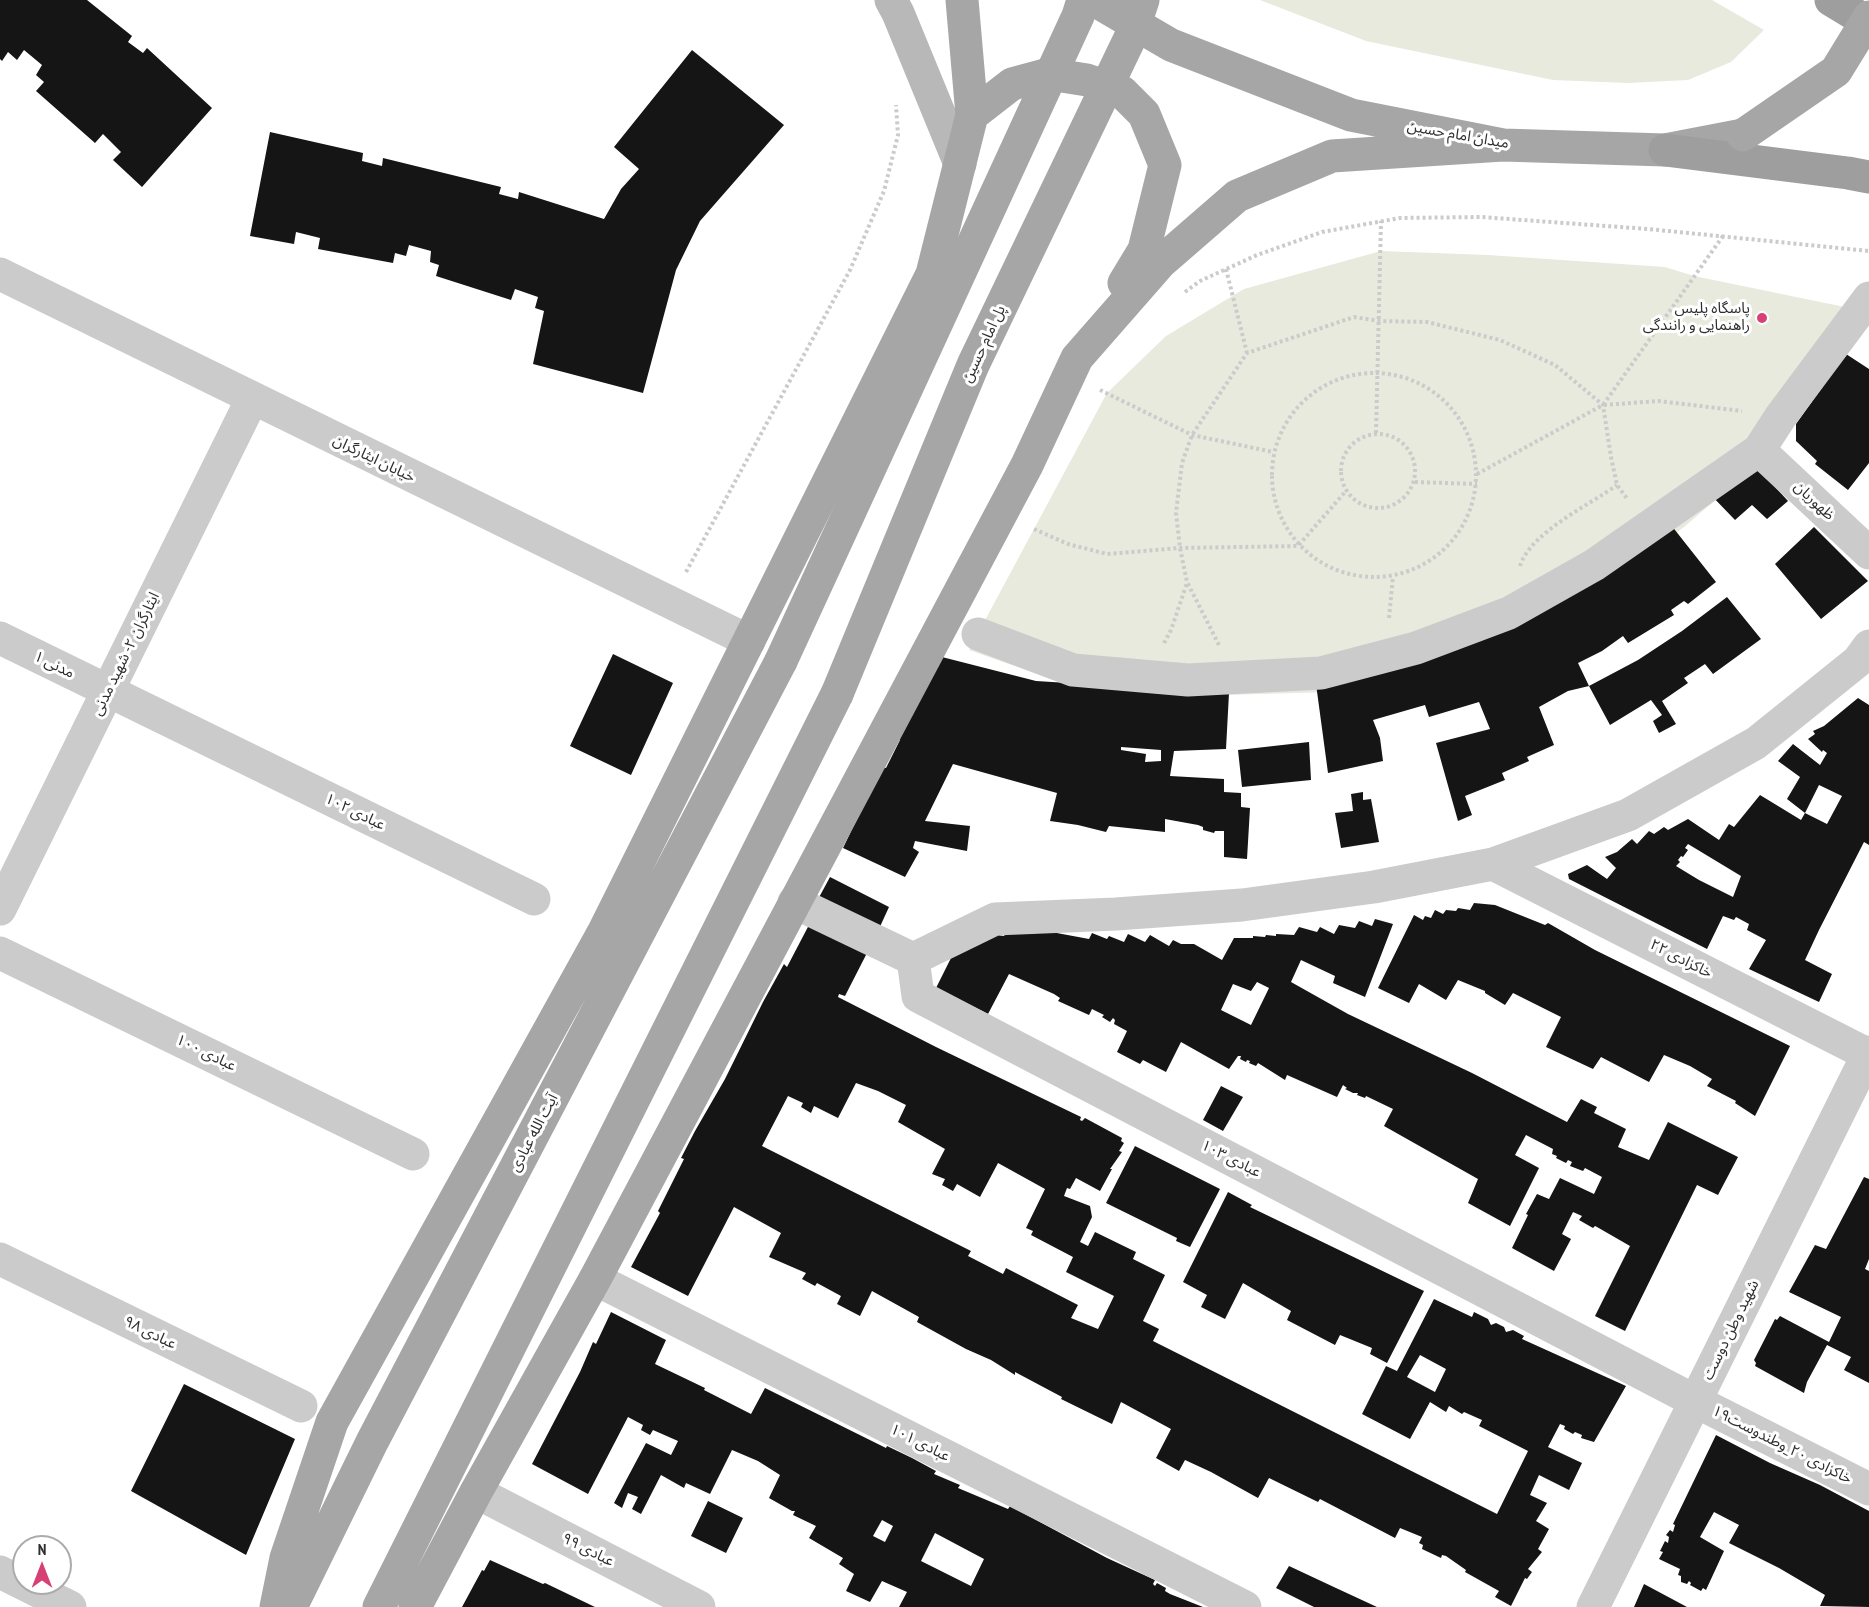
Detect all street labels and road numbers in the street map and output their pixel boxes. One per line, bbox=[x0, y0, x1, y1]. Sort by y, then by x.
street label: میدان امام حسین bbox=[1406, 117, 1510, 153]
street label: پل امام حسین bbox=[958, 303, 1010, 385]
street label: خیابان ایثارگران bbox=[330, 431, 418, 487]
street label: ظهوریان bbox=[1790, 478, 1838, 524]
street label: ایثارگران ۲- شهید مدنی bbox=[88, 589, 164, 719]
street label: مدنی ۱ bbox=[31, 648, 77, 682]
street label: عبادی ۱۰۲ bbox=[322, 790, 388, 834]
street label: خاکزادی ۲۲ bbox=[1647, 936, 1715, 982]
street label: عبادی ۱۰۰ bbox=[173, 1031, 239, 1075]
street label: آیت الله عبادی bbox=[506, 1091, 562, 1175]
street label: عبادی ۱۰۳ bbox=[1198, 1136, 1264, 1182]
street label: شهید وطن دوست bbox=[1699, 1277, 1763, 1383]
street label: عبادی ۹۸ bbox=[121, 1313, 179, 1353]
street label: خاکزادی ۲۰_وطندوست۱۹ bbox=[1709, 1402, 1855, 1488]
street label: عبادی ۱۰۱ bbox=[887, 1420, 953, 1466]
street label: عبادی ۹۹ bbox=[559, 1529, 617, 1571]

